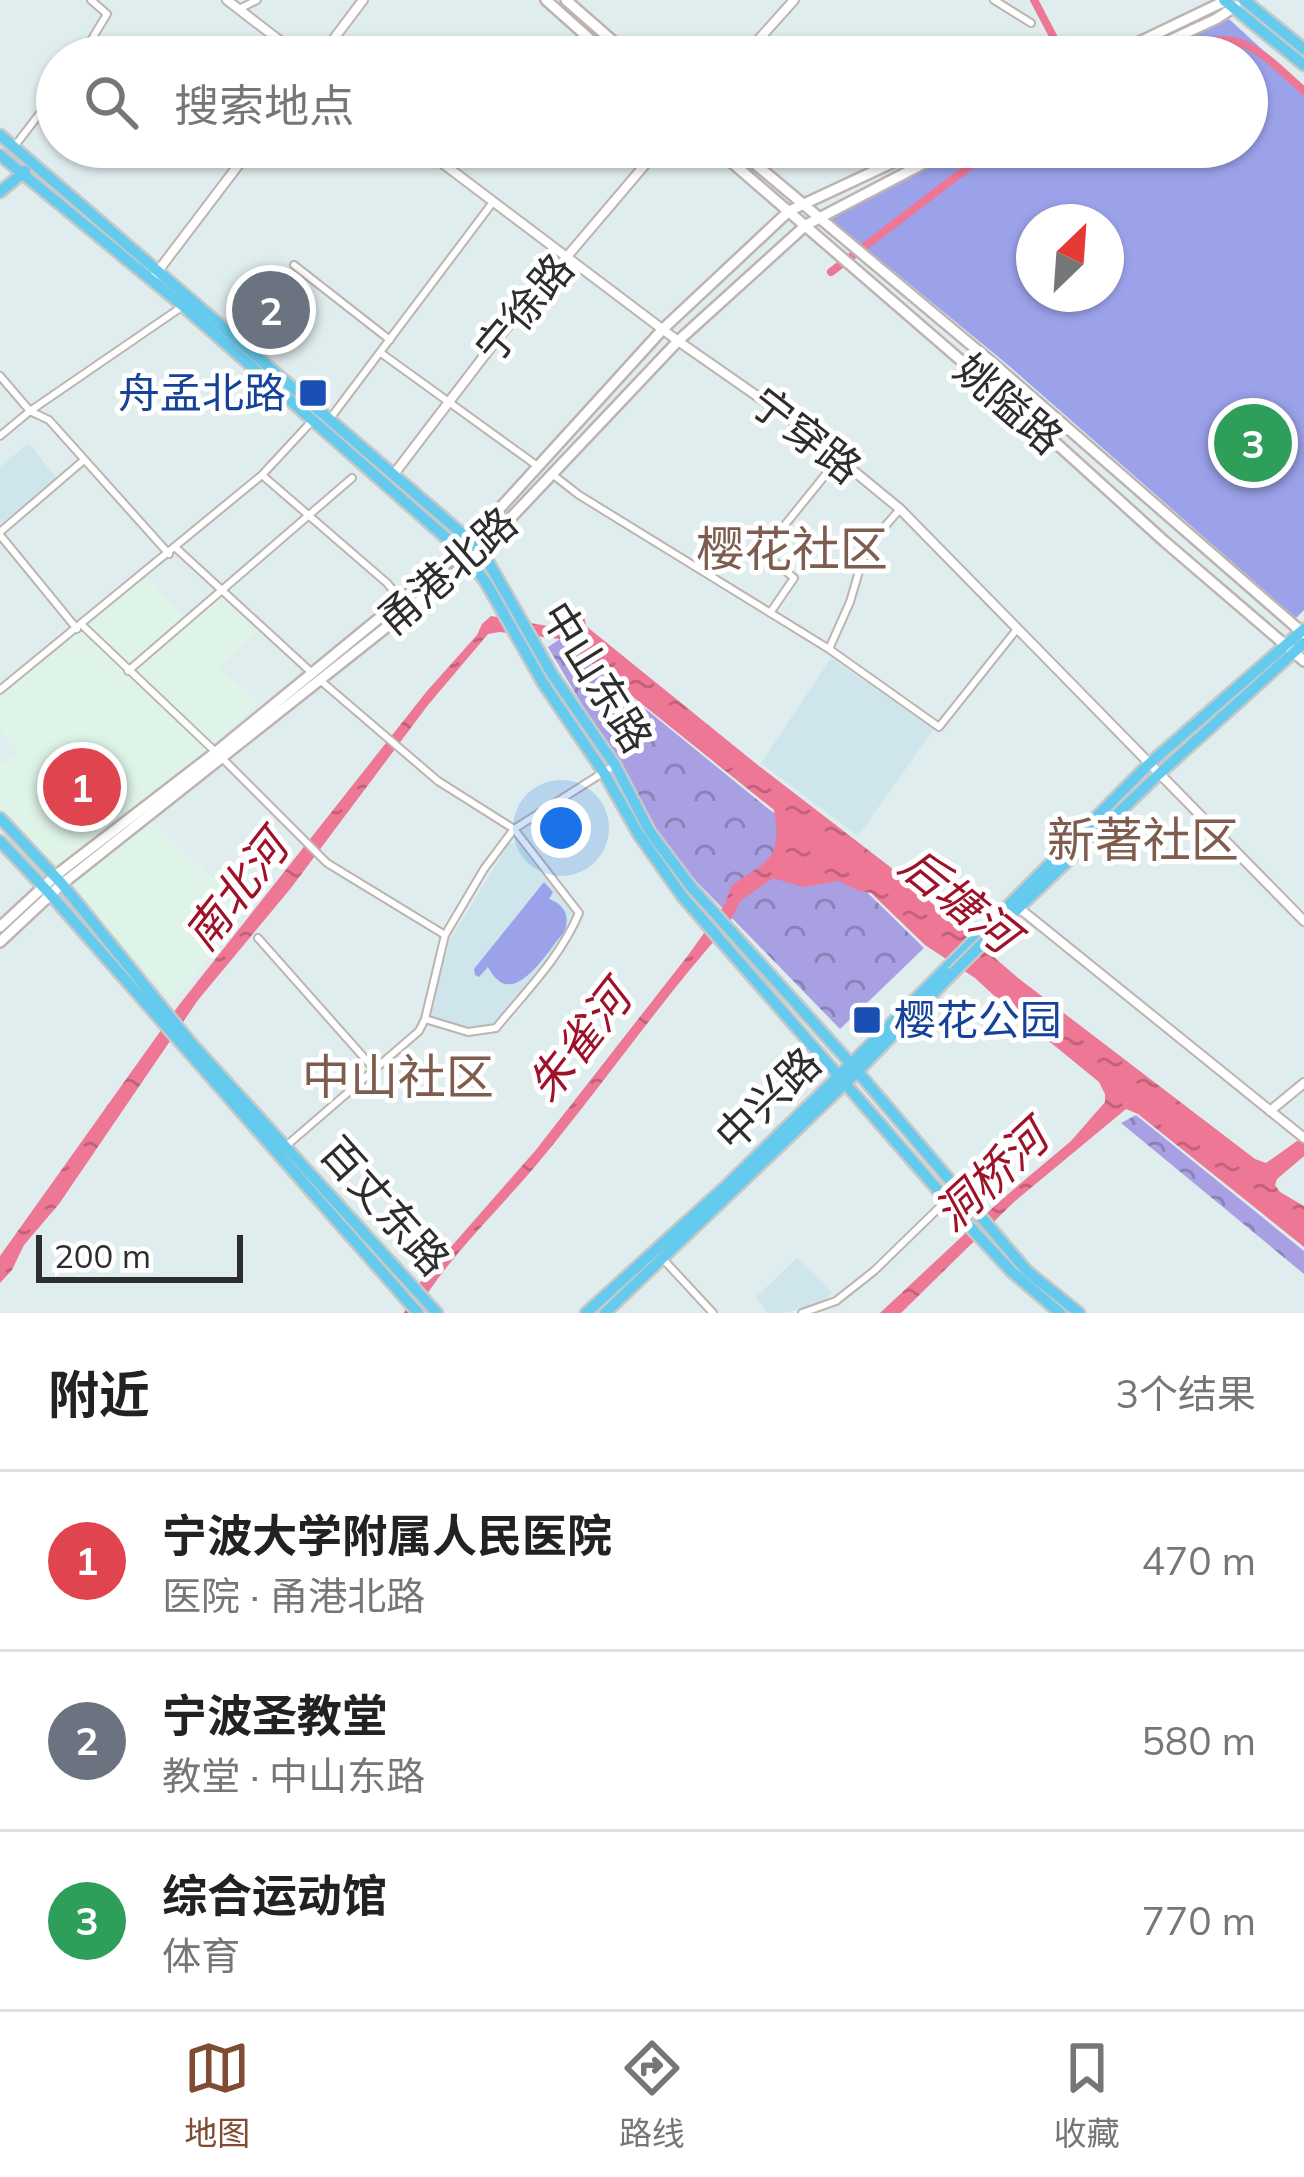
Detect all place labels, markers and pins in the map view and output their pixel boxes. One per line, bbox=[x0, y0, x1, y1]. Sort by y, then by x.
pin: 2 bbox=[232, 265, 310, 355]
place label: 舟孟北路 bbox=[118, 366, 286, 419]
marker: 舟孟北路 bbox=[297, 377, 329, 409]
pin: 3 bbox=[1214, 398, 1292, 488]
pin: 1 bbox=[43, 742, 121, 832]
place label: 樱花公园 bbox=[894, 993, 1062, 1046]
marker: 樱花公园 bbox=[851, 1004, 883, 1036]

